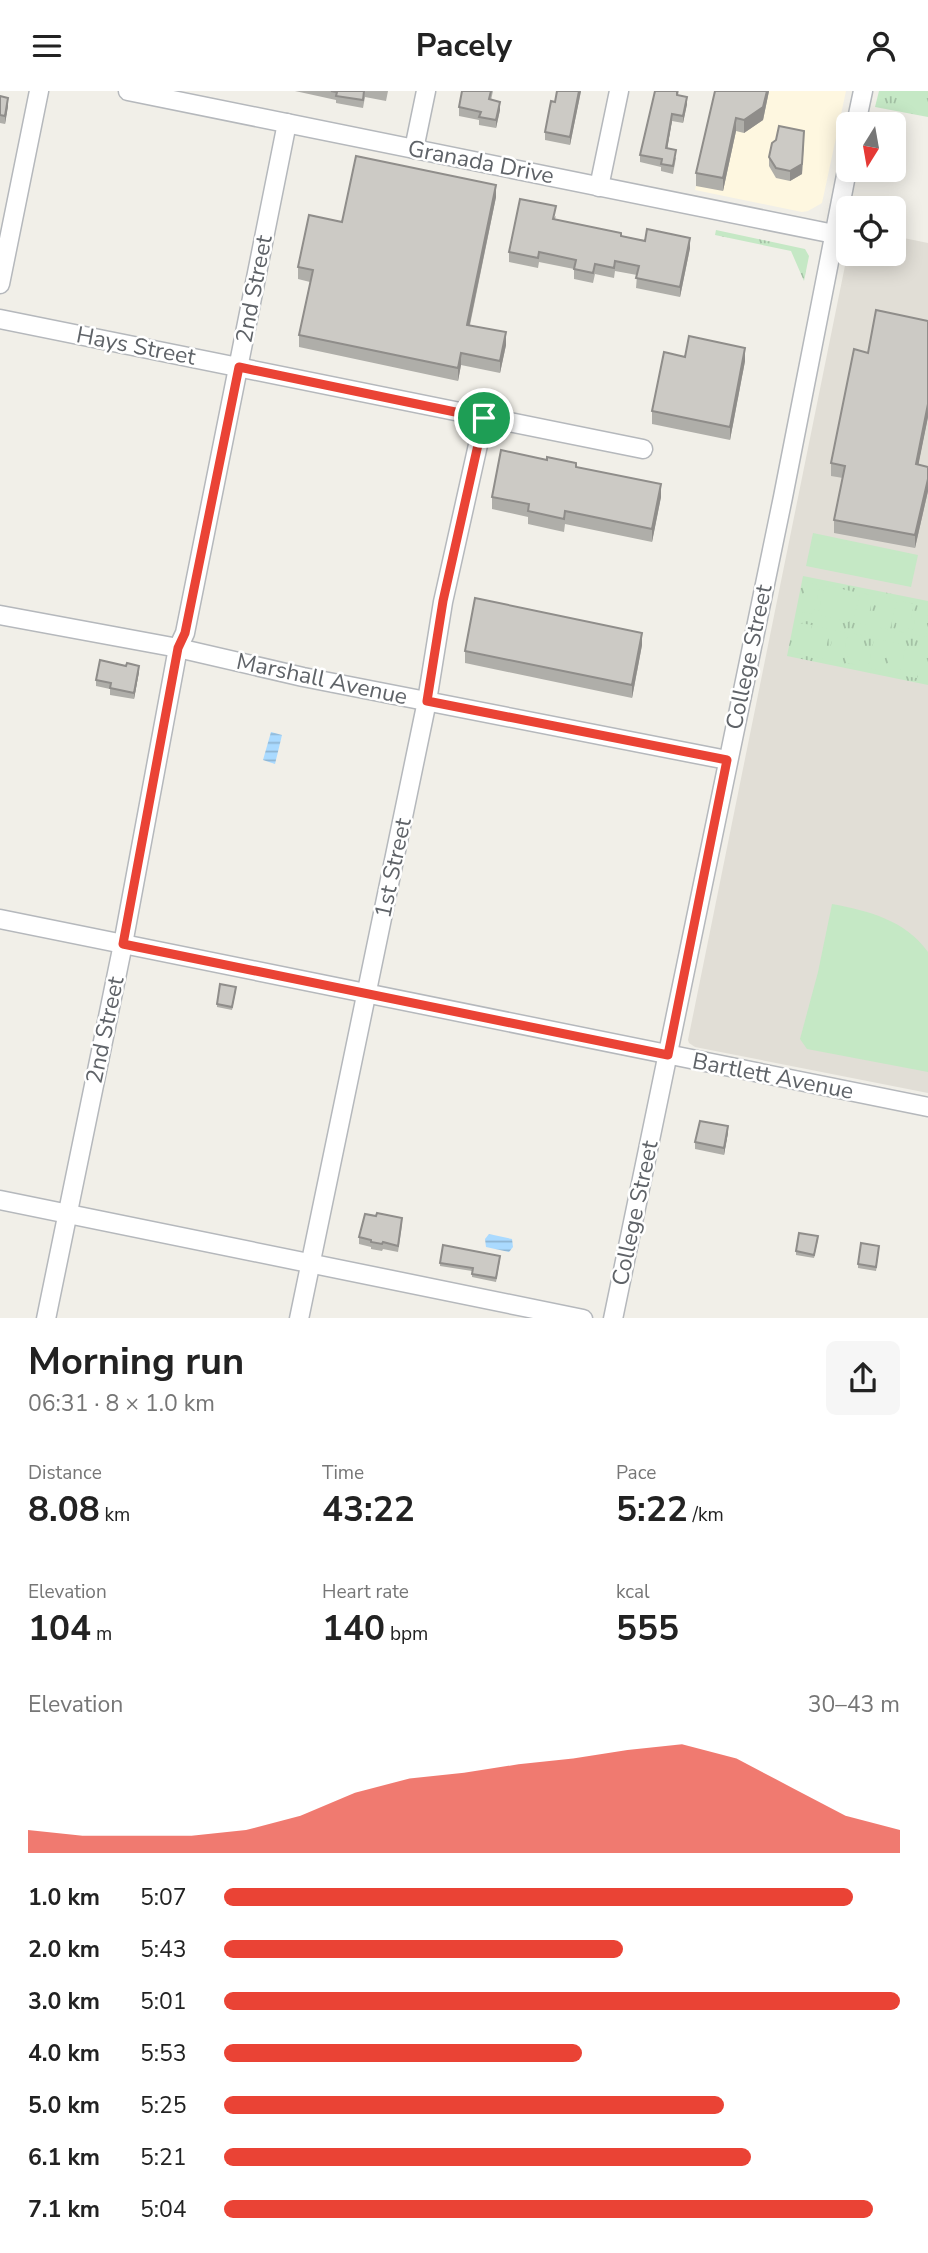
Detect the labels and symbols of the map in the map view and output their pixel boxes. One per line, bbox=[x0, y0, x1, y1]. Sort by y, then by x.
north arrow bbox=[836, 112, 906, 182]
street label: Granada Drive bbox=[405, 133, 557, 191]
street label: 2nd Street bbox=[228, 232, 280, 345]
street label: Hays Street bbox=[74, 319, 199, 373]
pin bbox=[454, 388, 514, 448]
street label: College Street bbox=[718, 581, 780, 732]
street label: Marshall Avenue bbox=[234, 646, 410, 712]
street label: 1st Street bbox=[367, 814, 419, 921]
street label: 2nd Street bbox=[79, 973, 132, 1087]
street label: Bartlett Avenue bbox=[690, 1045, 856, 1107]
street label: College Street bbox=[604, 1137, 666, 1288]

